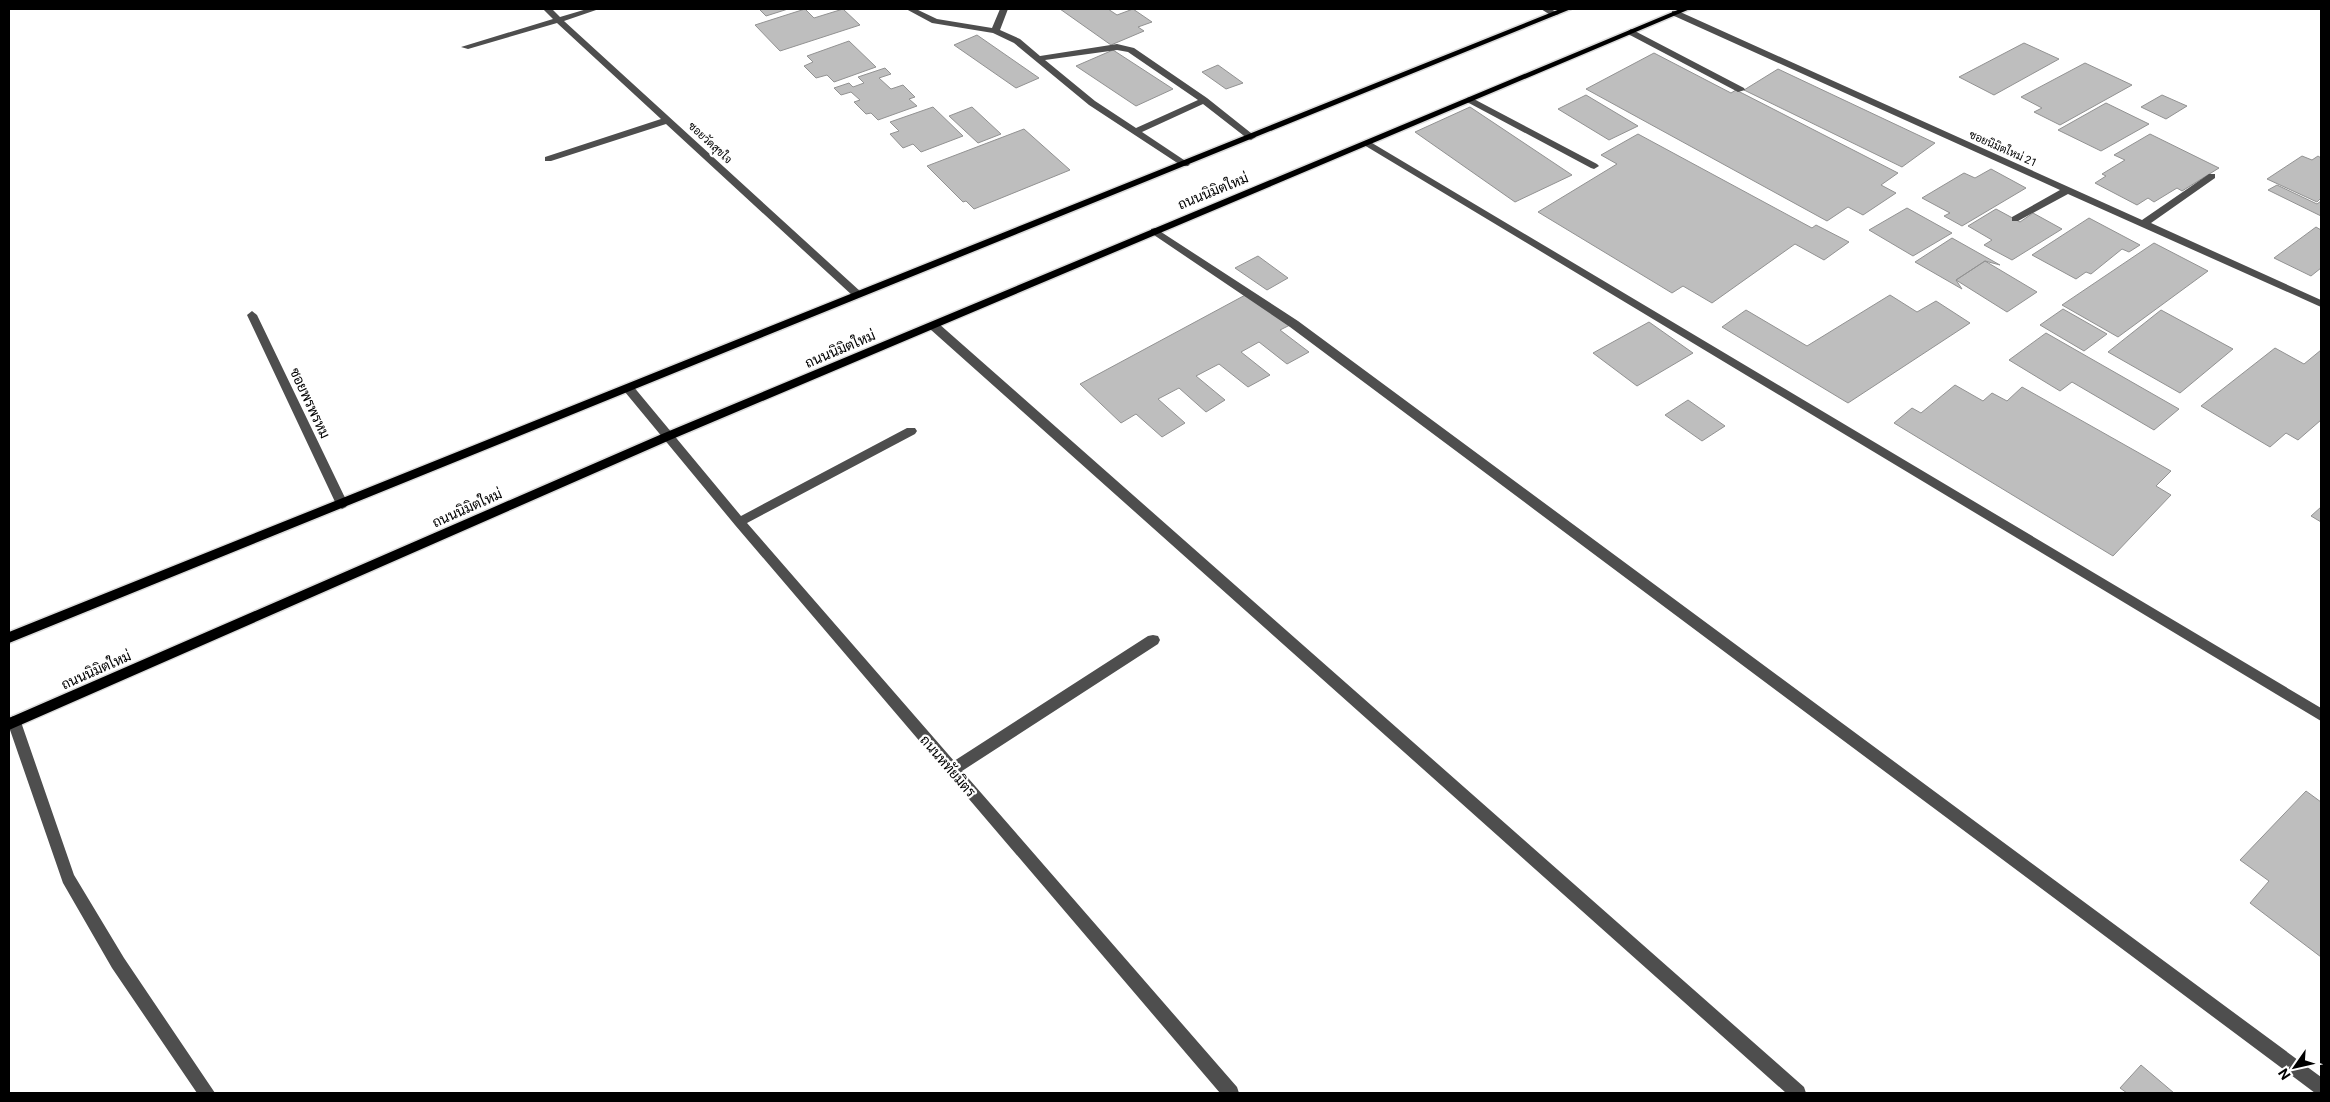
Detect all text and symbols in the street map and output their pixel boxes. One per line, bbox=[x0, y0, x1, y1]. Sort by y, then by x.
street label: ซอยวัดสุขใจ bbox=[684, 118, 736, 168]
street label: ซอยนิมิตใหม่ 21 bbox=[1967, 126, 2040, 170]
street label: ถนนนิมิตใหม่ bbox=[1175, 170, 1251, 212]
street label: ถนนนิมิตใหม่ bbox=[802, 327, 878, 371]
street label: ซอยพรพรหม bbox=[287, 365, 333, 441]
street label: ถนนนิมิตใหม่ bbox=[430, 485, 504, 531]
street label: ถนนนิมิตใหม่ bbox=[59, 647, 133, 693]
street label: ถนนหทัยมิตร bbox=[917, 732, 979, 800]
north arrow bbox=[2270, 1042, 2320, 1092]
text: N bbox=[2275, 1066, 2294, 1083]

